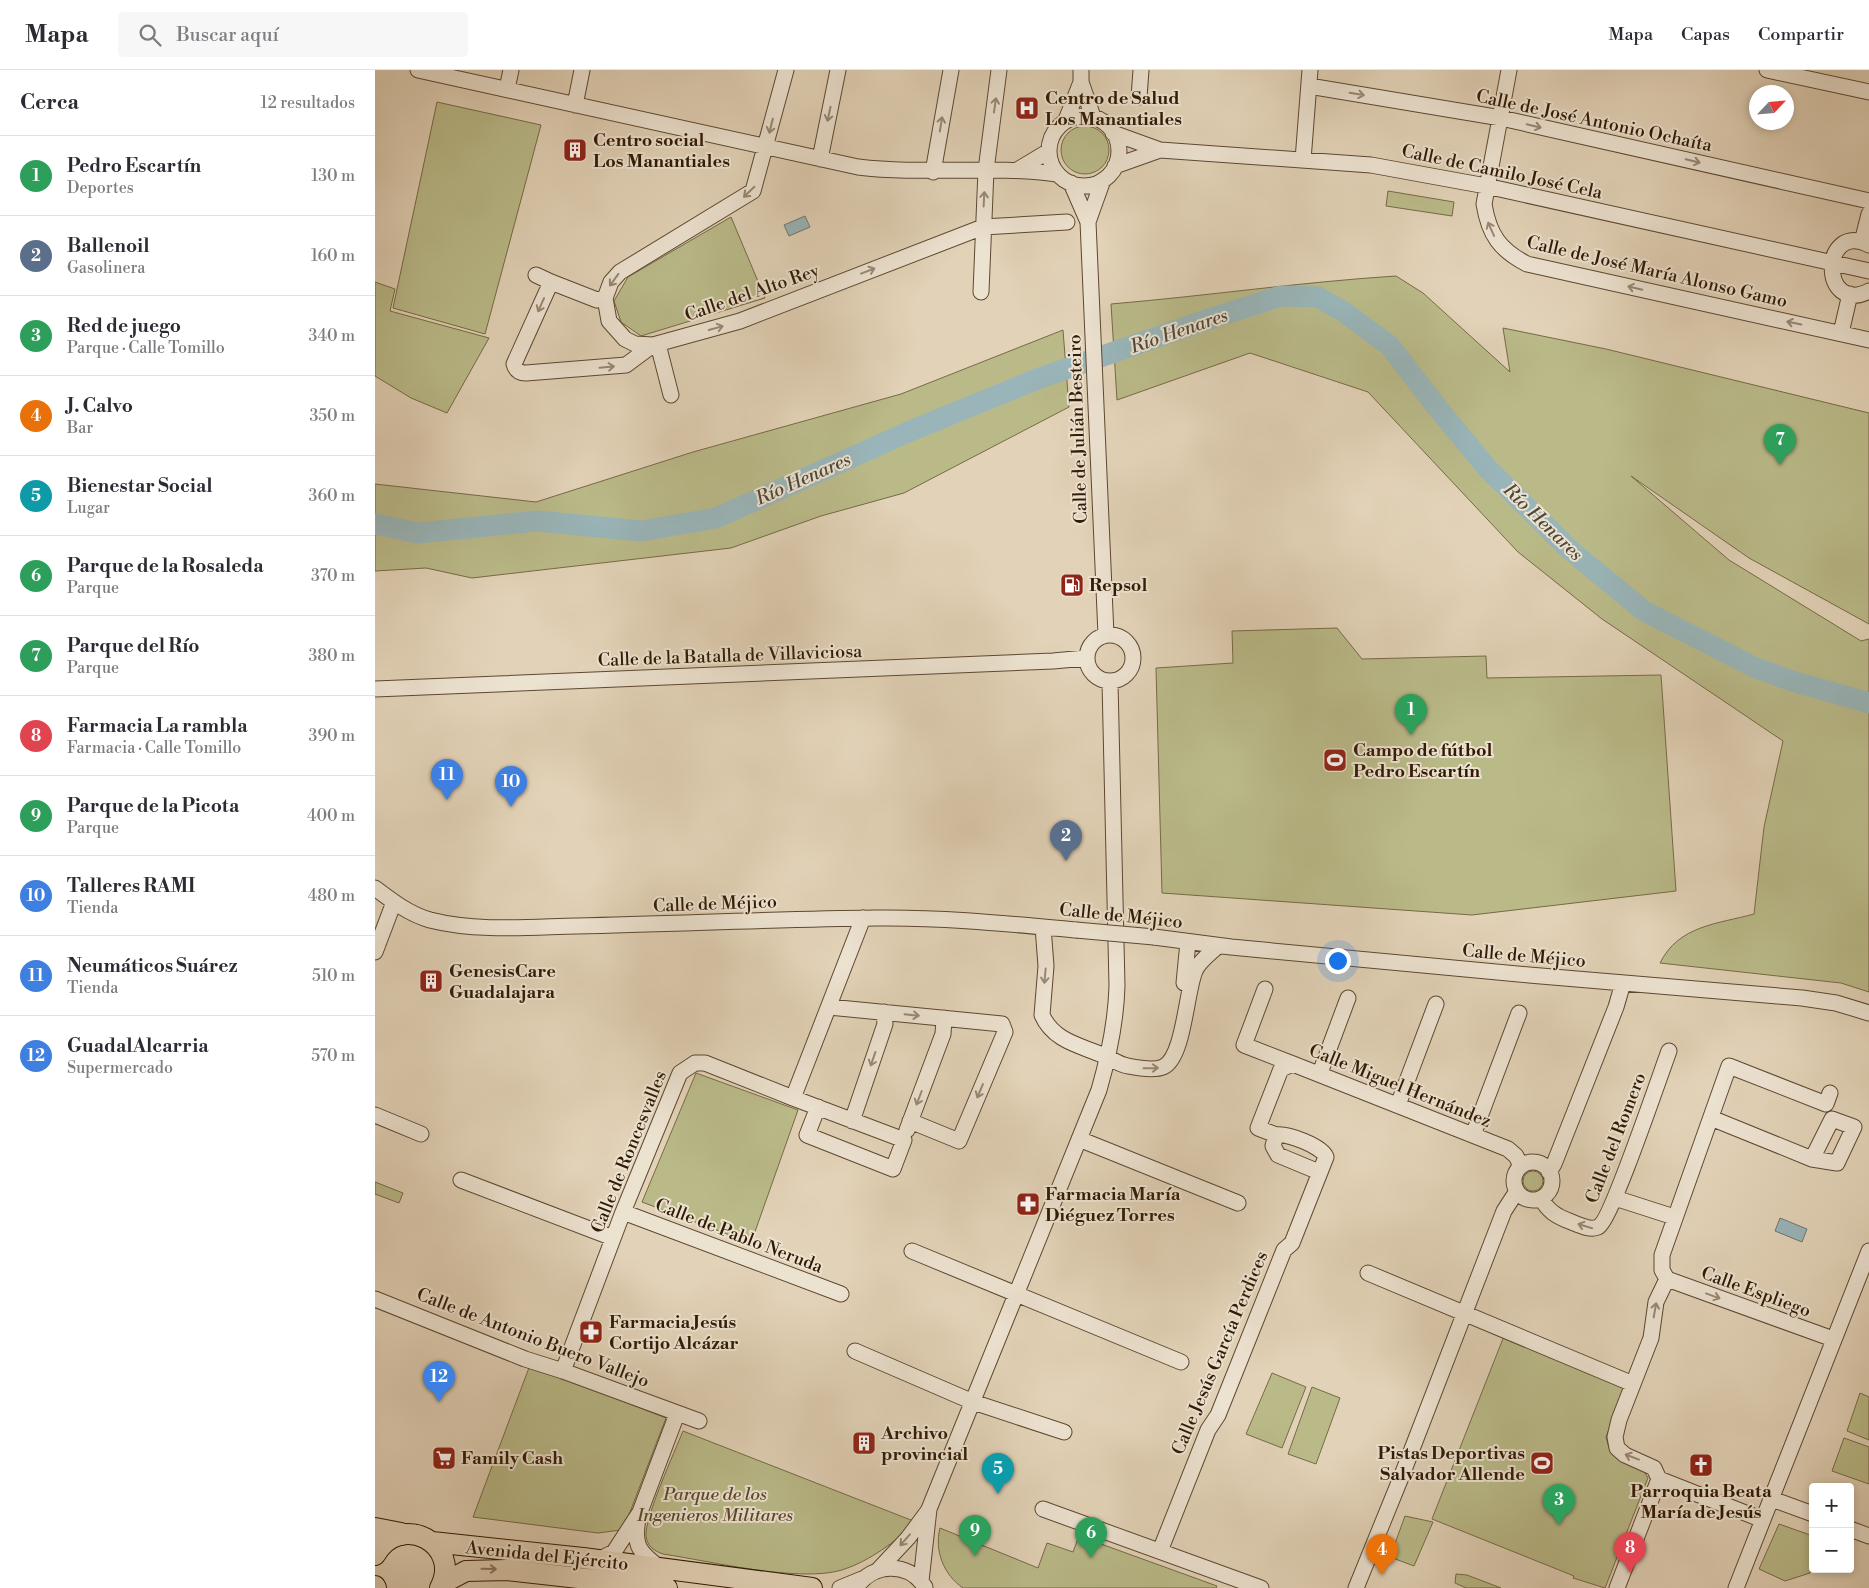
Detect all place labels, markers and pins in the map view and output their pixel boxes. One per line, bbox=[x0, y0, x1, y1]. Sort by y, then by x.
place label: Centro de Salud Los Manantiales bbox=[1045, 87, 1182, 131]
hospital icon: Centro de Salud Los Manantiales bbox=[1014, 95, 1040, 121]
place label: Centro social Los Manantiales bbox=[593, 129, 730, 173]
building icon: Centro social Los Manantiales bbox=[562, 137, 588, 163]
pin: 7 bbox=[1764, 424, 1796, 465]
fuel station icon: Repsol bbox=[1059, 572, 1085, 598]
place label: Repsol bbox=[1089, 574, 1147, 597]
pin: 1 bbox=[1395, 694, 1427, 735]
place label: Campo de fútbol Pedro Escartín bbox=[1353, 739, 1493, 783]
sports icon: Campo de fútbol Pedro Escartín bbox=[1322, 747, 1348, 773]
pin: 11 bbox=[431, 759, 463, 800]
pin: 10 bbox=[495, 766, 527, 807]
pin: 2 bbox=[1050, 820, 1082, 861]
place label: GenesisCare Guadalajara bbox=[449, 960, 556, 1004]
building icon: GenesisCare Guadalajara bbox=[418, 968, 444, 994]
place label: Farmacia María Diéguez Torres bbox=[1045, 1183, 1181, 1227]
pharmacy icon: Farmacia María Diéguez Torres bbox=[1015, 1191, 1041, 1217]
place label: Farmacia Jesús Cortijo Alcázar bbox=[609, 1311, 739, 1355]
pharmacy icon: Farmacia Jesús Cortijo Alcázar bbox=[578, 1319, 604, 1345]
pin: 12 bbox=[423, 1361, 455, 1402]
place label: Archivo provincial bbox=[880, 1422, 968, 1466]
building icon: Archivo provincial bbox=[851, 1430, 877, 1456]
place label: Pistas Deportivas Salvador Allende bbox=[1377, 1442, 1525, 1486]
supermarket icon: Family Cash bbox=[431, 1445, 457, 1471]
place label: Family Cash bbox=[461, 1447, 563, 1470]
sports icon: Pistas Deportivas Salvador Allende bbox=[1529, 1450, 1555, 1476]
church icon: Parroquia Beata María de Jesús bbox=[1688, 1452, 1714, 1478]
pin: 5 bbox=[982, 1453, 1014, 1494]
place label: Parroquia Beata María de Jesús bbox=[1630, 1480, 1772, 1524]
pin: 3 bbox=[1543, 1484, 1575, 1525]
pin: 9 bbox=[959, 1515, 991, 1556]
pin: 6 bbox=[1075, 1517, 1107, 1558]
pin: 8 bbox=[1614, 1532, 1646, 1573]
pin: 4 bbox=[1366, 1534, 1398, 1575]

